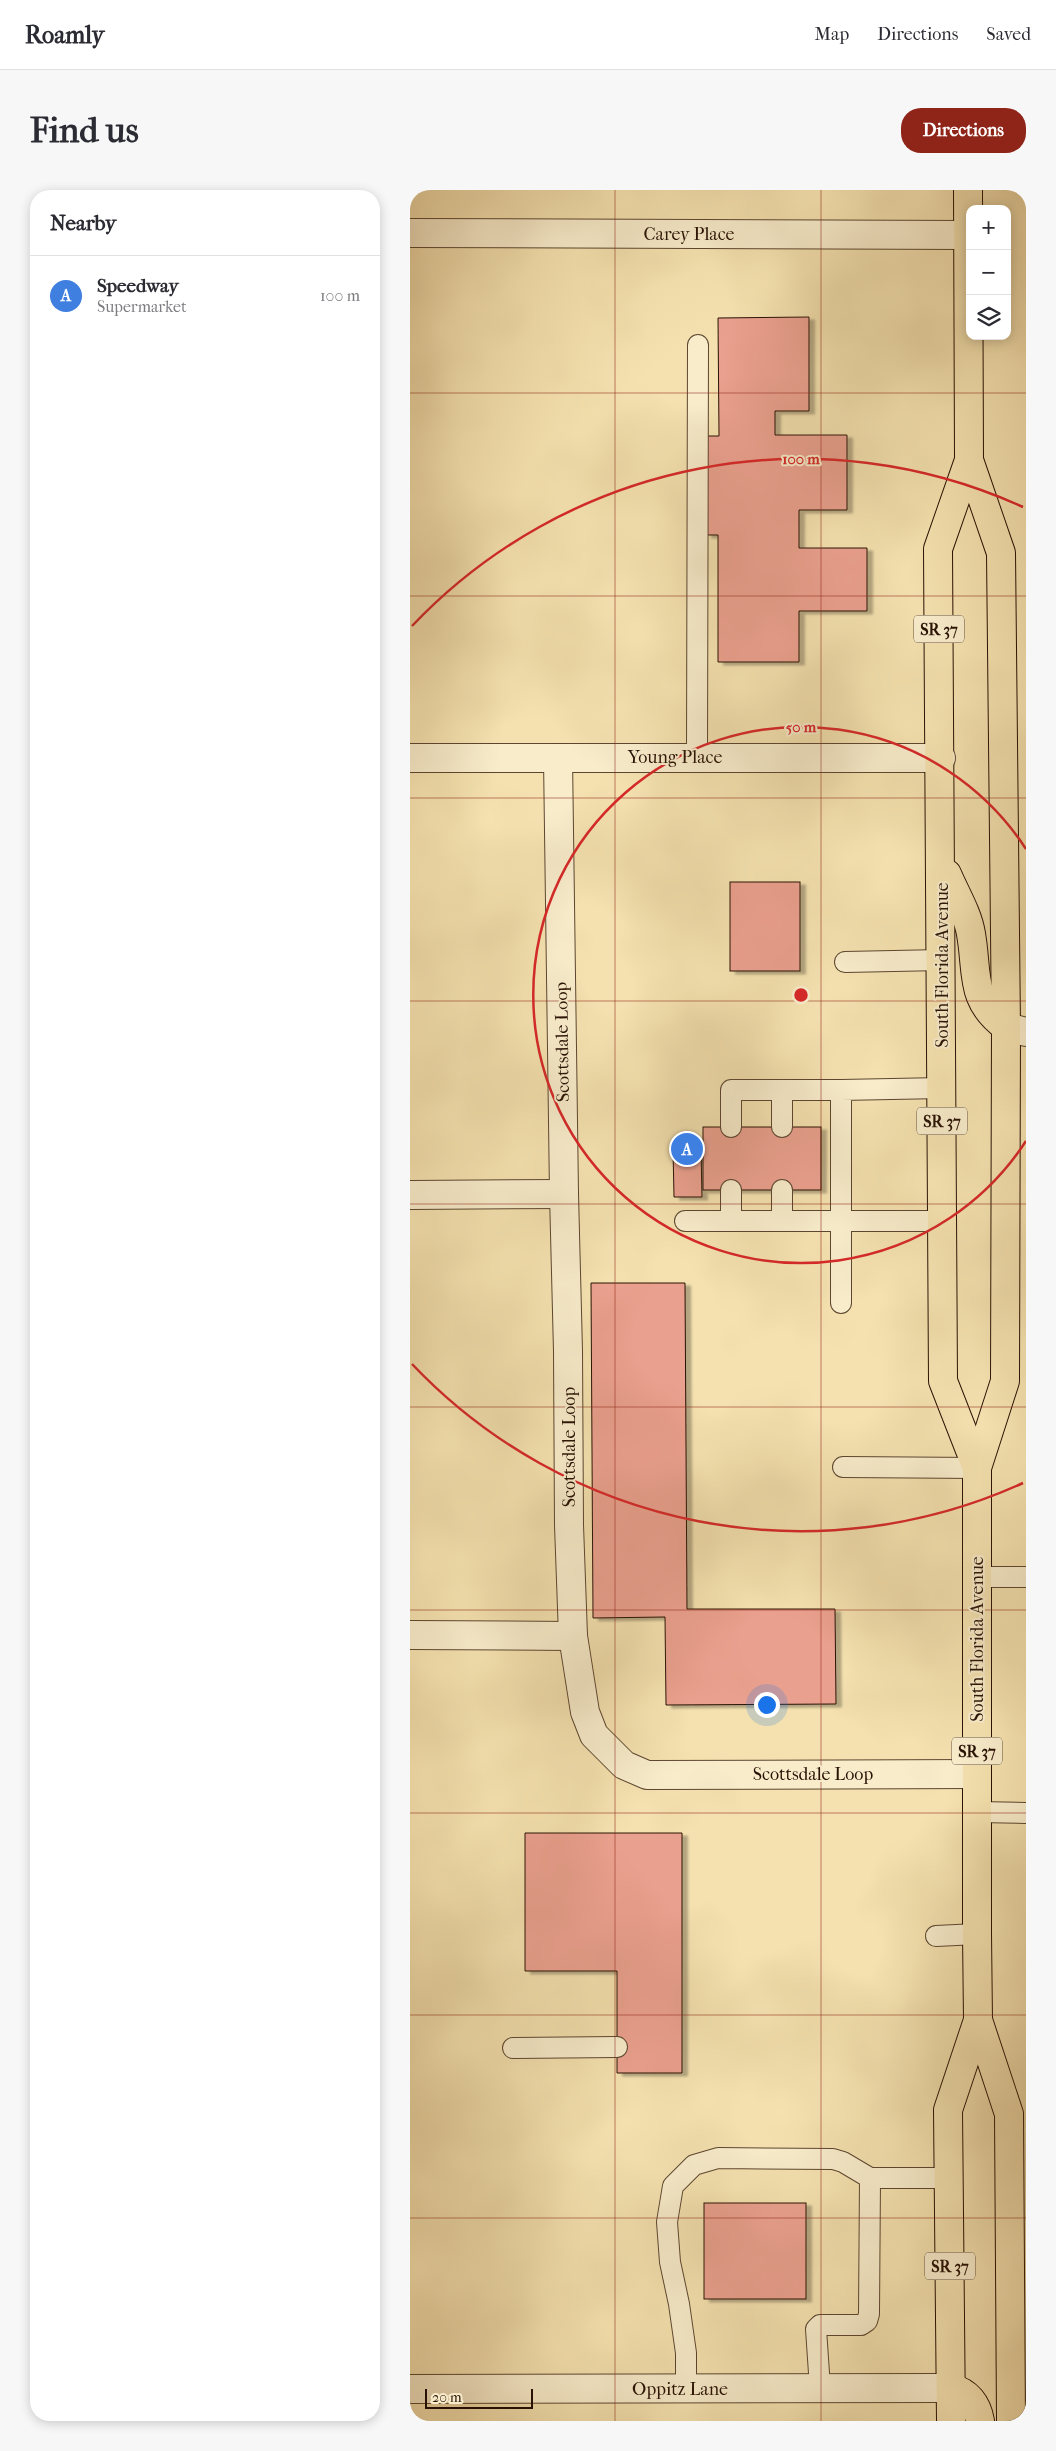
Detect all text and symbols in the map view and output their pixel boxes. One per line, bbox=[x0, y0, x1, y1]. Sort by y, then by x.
text: Roamly bbox=[25, 21, 104, 49]
text: Map bbox=[815, 24, 849, 45]
text: Directions bbox=[877, 24, 958, 45]
text: Saved bbox=[986, 24, 1031, 45]
button: Directions bbox=[901, 108, 1026, 153]
text: Find us bbox=[30, 110, 139, 151]
map controls bbox=[966, 205, 1011, 340]
button: + bbox=[966, 205, 1011, 250]
text: Nearby bbox=[50, 211, 116, 235]
street label: Carey Place bbox=[643, 224, 735, 245]
button: − bbox=[966, 250, 1011, 295]
text: Speedway bbox=[97, 275, 179, 297]
text: A bbox=[61, 286, 71, 305]
text: 100 m bbox=[320, 286, 360, 305]
button: layers bbox=[966, 295, 1011, 340]
text: Supermarket bbox=[97, 297, 187, 316]
text: 100 m bbox=[782, 450, 820, 468]
road number: SR 37 bbox=[914, 616, 964, 642]
text: 50 m bbox=[786, 718, 817, 736]
street label: Young Place bbox=[627, 747, 722, 768]
street label: South Florida Avenue bbox=[932, 882, 953, 1048]
street label: Scottsdale Loop bbox=[551, 981, 574, 1102]
centre of rings bbox=[792, 986, 810, 1004]
road number: SR 37 bbox=[917, 1108, 967, 1134]
pin: A bbox=[671, 1130, 703, 1168]
street label: Scottsdale Loop bbox=[559, 1387, 580, 1507]
street label: South Florida Avenue bbox=[967, 1556, 988, 1722]
your location bbox=[754, 1692, 780, 1718]
road number: SR 37 bbox=[952, 1738, 1002, 1764]
street label: Scottsdale Loop bbox=[753, 1764, 873, 1785]
road number: SR 37 bbox=[925, 2252, 975, 2280]
street label: Oppitz Lane bbox=[632, 2379, 728, 2400]
scale bar bbox=[425, 2386, 532, 2409]
text: 20 m bbox=[432, 2389, 462, 2406]

